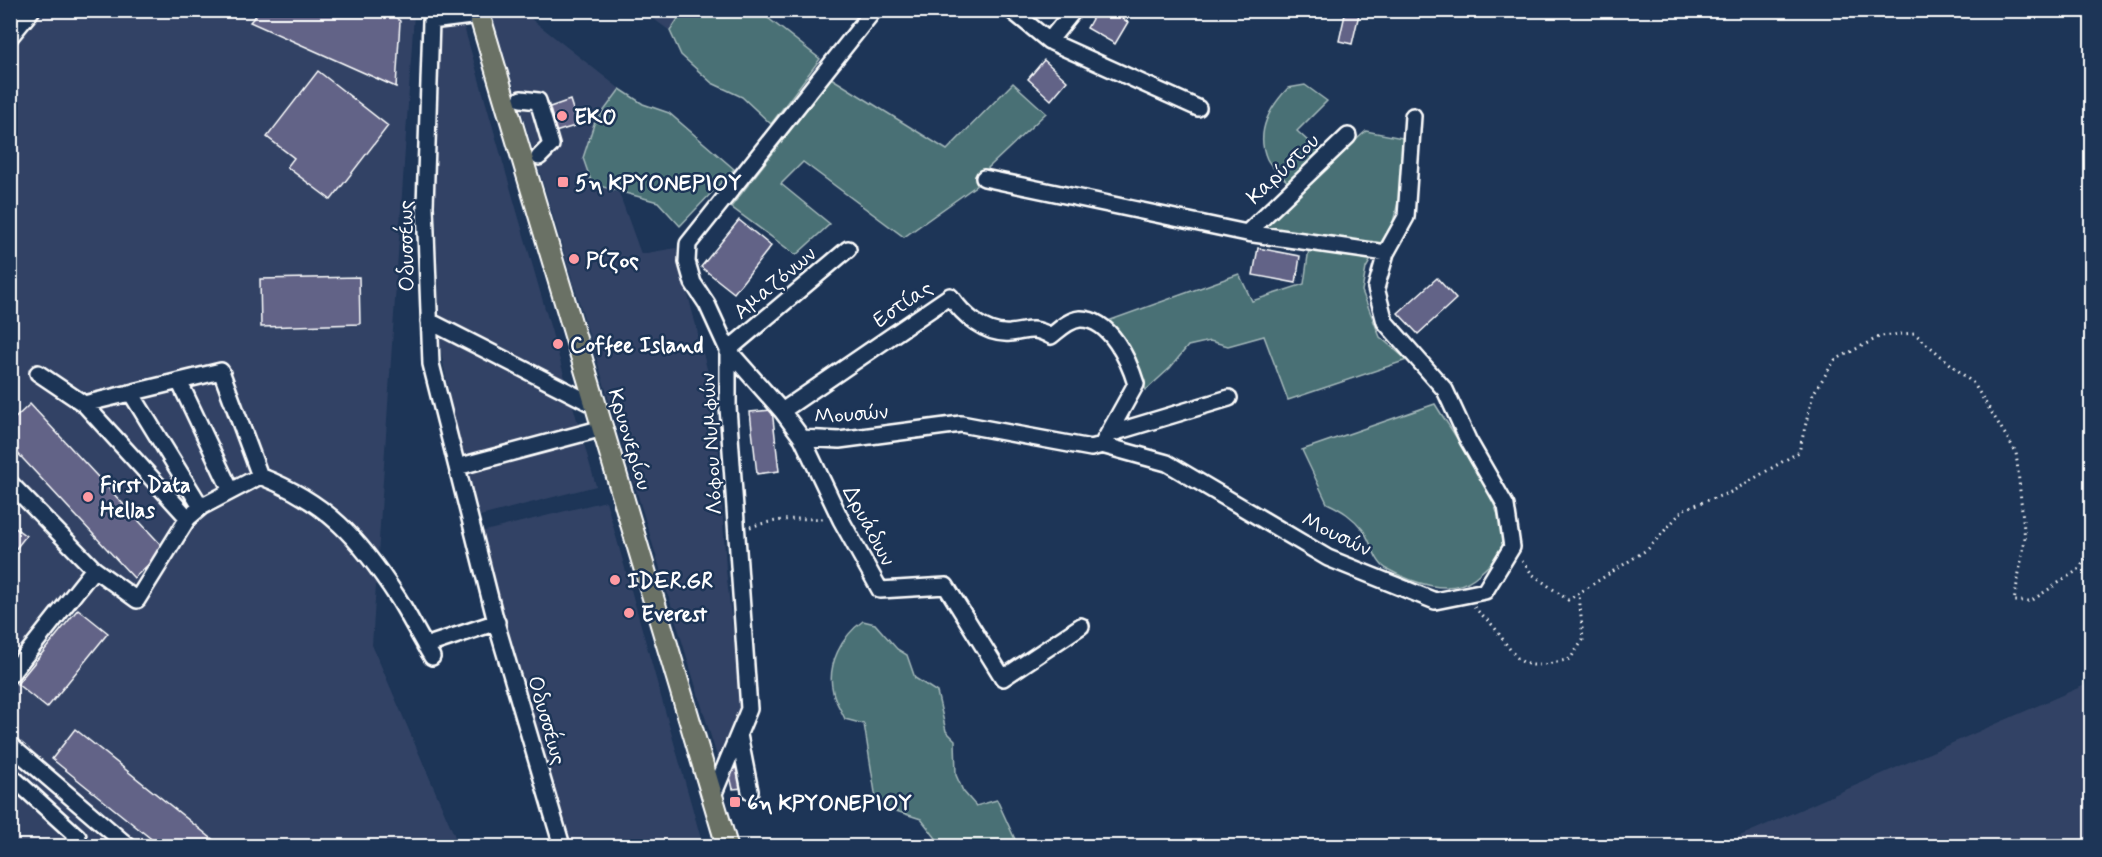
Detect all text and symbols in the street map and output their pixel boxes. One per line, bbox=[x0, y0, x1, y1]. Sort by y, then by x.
place label: EKO bbox=[574, 104, 617, 132]
marker: EKO bbox=[555, 109, 569, 123]
street label: Καρύστου bbox=[1241, 128, 1326, 211]
place label: 5η ΚΡΥΟΝΕΡΙΟΥ bbox=[575, 170, 742, 198]
marker: 5η ΚΡΥΟΝΕΡΙΟΥ bbox=[556, 175, 570, 189]
street label: Οδυσσέως bbox=[391, 200, 422, 292]
street label: Αμαζόνων bbox=[728, 241, 823, 326]
place label: Ρίζος bbox=[586, 247, 639, 275]
marker: Ρίζος bbox=[567, 252, 581, 266]
street label: Εστίας bbox=[868, 275, 938, 335]
place label: Coffee Island bbox=[570, 332, 704, 360]
marker: Coffee Island bbox=[551, 337, 565, 351]
street label: Λόφου Νυμφών bbox=[694, 372, 730, 516]
street label: Κρυονερίου bbox=[600, 385, 658, 494]
street label: Μουσών bbox=[813, 398, 890, 432]
place label: First Data Hellas bbox=[100, 472, 191, 525]
street label: Δρυάδων bbox=[835, 481, 901, 571]
marker: First Data Hellas bbox=[81, 490, 95, 504]
street label: Μουσών bbox=[1297, 506, 1376, 564]
place label: IDER.GR bbox=[627, 568, 713, 596]
marker: IDER.GR bbox=[608, 573, 622, 587]
place label: Everest bbox=[641, 601, 708, 629]
marker: Everest bbox=[622, 606, 636, 620]
street label: Οδυσσέως bbox=[520, 672, 573, 769]
place label: 6η ΚΡΥΟΝΕΡΙΟΥ bbox=[747, 790, 912, 818]
marker: 6η ΚΡΥΟΝΕΡΙΟΥ bbox=[728, 795, 742, 809]

